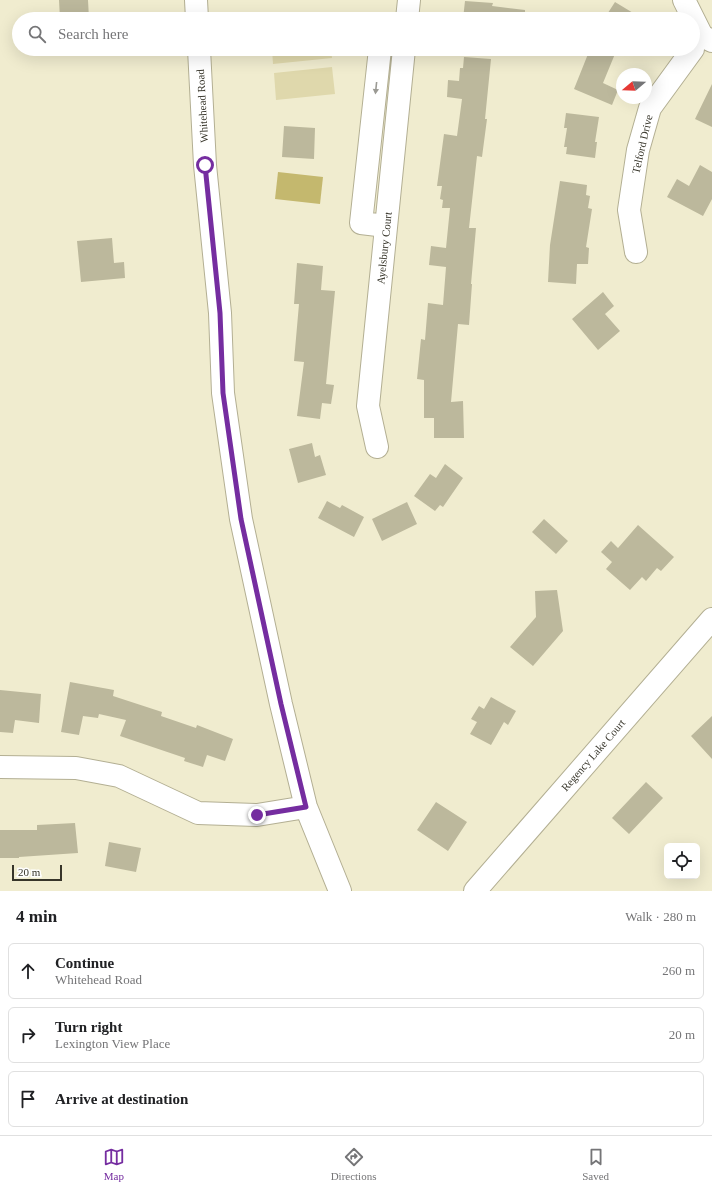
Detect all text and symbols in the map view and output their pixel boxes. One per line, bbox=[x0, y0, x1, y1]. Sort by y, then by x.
search box bbox=[12, 12, 700, 56]
icon: search bbox=[26, 23, 48, 45]
text: Search here bbox=[58, 26, 128, 42]
street label: Whitehead Road bbox=[194, 68, 210, 143]
north arrow bbox=[616, 68, 652, 104]
one-way arrow bbox=[372, 82, 379, 94]
street label: Telford Drive bbox=[629, 113, 655, 175]
route start bbox=[196, 156, 214, 174]
street label: Ayelsbury Court bbox=[374, 211, 394, 285]
street label: Regency Lake Court bbox=[559, 717, 627, 793]
route end bbox=[248, 806, 266, 824]
map controls bbox=[664, 843, 700, 879]
button: locate bbox=[664, 843, 700, 879]
scale bar bbox=[12, 863, 62, 882]
text: 20 m bbox=[18, 866, 40, 878]
text: 4 min bbox=[16, 907, 57, 926]
text: Walk · 280 m bbox=[625, 909, 696, 924]
text: Continue bbox=[55, 955, 114, 971]
icon: ahead bbox=[17, 960, 39, 982]
text: 260 m bbox=[662, 963, 695, 978]
text: Whitehead Road bbox=[55, 972, 142, 987]
text: Turn right bbox=[55, 1019, 122, 1035]
icon: right bbox=[17, 1024, 39, 1046]
text: 20 m bbox=[669, 1027, 695, 1042]
text: Lexington View Place bbox=[55, 1036, 170, 1051]
icon: arrive bbox=[17, 1088, 39, 1110]
text: Arrive at destination bbox=[55, 1091, 188, 1107]
tab: Map bbox=[103, 1146, 125, 1182]
tab: Directions bbox=[331, 1146, 376, 1182]
tab: Saved bbox=[582, 1146, 609, 1182]

